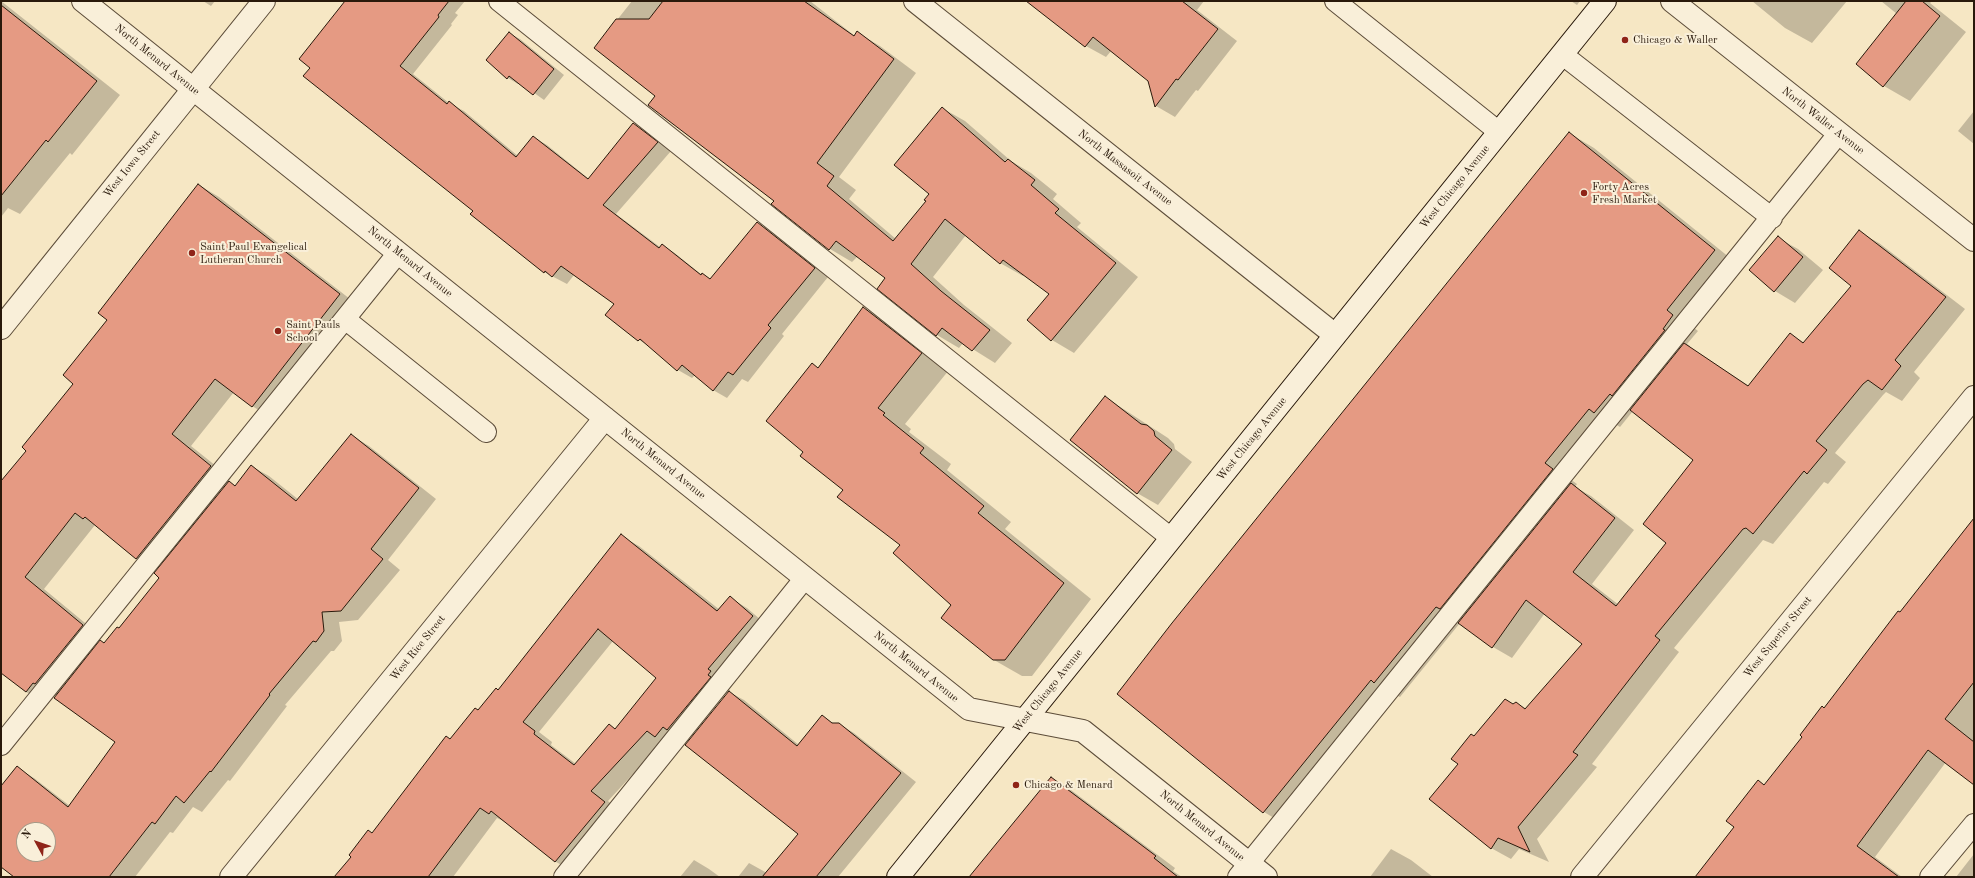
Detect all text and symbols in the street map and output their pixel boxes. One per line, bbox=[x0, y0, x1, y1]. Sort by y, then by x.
street label: North Menard Avenue bbox=[112, 22, 202, 98]
place label: Chicago & Waller bbox=[1633, 33, 1718, 47]
marker: Chicago & Waller bbox=[1620, 35, 1630, 45]
street label: North Waller Avenue bbox=[1779, 85, 1867, 157]
street label: North Massasoit Avenue bbox=[1075, 127, 1175, 209]
street label: West Iowa Street bbox=[101, 128, 163, 200]
street label: West Chicago Avenue bbox=[1417, 143, 1493, 231]
place label: Forty Acres Fresh Market bbox=[1592, 180, 1657, 206]
marker: Forty Acres Fresh Market bbox=[1579, 188, 1589, 198]
street label: North Menard Avenue bbox=[365, 224, 455, 300]
place label: Saint Paul Evangelical Lutheran Church bbox=[200, 240, 307, 266]
marker: Saint Paul Evangelical Lutheran Church bbox=[187, 248, 197, 258]
place label: Saint Pauls School bbox=[286, 318, 340, 344]
marker: Saint Pauls School bbox=[273, 326, 283, 336]
street label: West Chicago Avenue bbox=[1214, 395, 1290, 483]
street label: North Menard Avenue bbox=[618, 426, 708, 502]
street label: West Superior Street bbox=[1741, 594, 1815, 680]
street label: West Rice Street bbox=[388, 613, 448, 683]
street label: North Menard Avenue bbox=[871, 629, 961, 705]
street label: West Chicago Avenue bbox=[1010, 647, 1086, 735]
place label: Chicago & Menard bbox=[1024, 778, 1113, 792]
marker: Chicago & Menard bbox=[1011, 780, 1021, 790]
street label: North Menard Avenue bbox=[1157, 788, 1247, 864]
north arrow bbox=[16, 822, 56, 862]
text: N bbox=[20, 828, 34, 841]

